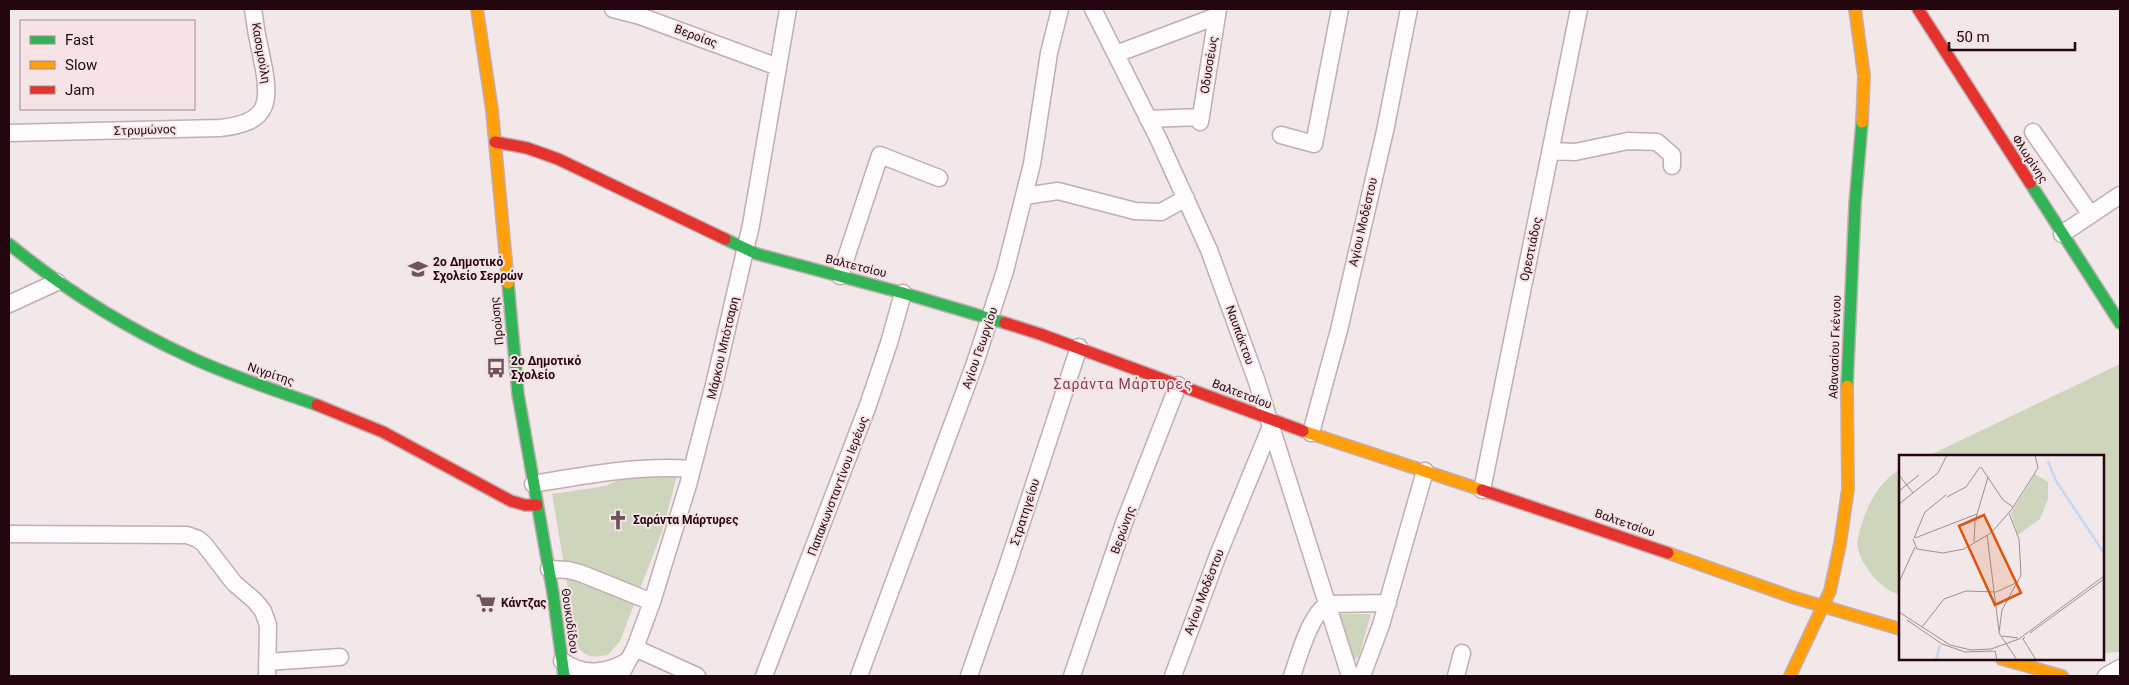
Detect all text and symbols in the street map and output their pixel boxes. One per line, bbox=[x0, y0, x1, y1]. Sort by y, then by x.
legend bbox=[20, 20, 195, 110]
scale bar bbox=[1949, 20, 2075, 52]
street label: Κασομούλη bbox=[249, 22, 273, 84]
street label: Βεροίας bbox=[673, 22, 719, 50]
text: 50 m bbox=[1956, 28, 1990, 46]
text: Fast bbox=[65, 31, 94, 49]
street label: Οδυσσέως bbox=[1198, 35, 1220, 95]
text: Slow bbox=[65, 56, 97, 74]
text: Jam bbox=[65, 81, 95, 99]
street label: Στρυμώνος bbox=[114, 122, 176, 138]
street label: Φλωρίνης bbox=[2009, 132, 2051, 186]
street label: Αγίου Μοδέστου bbox=[1346, 176, 1380, 268]
street label: Ορεστιάδος bbox=[1517, 216, 1545, 282]
street label: Βαλτετσίου bbox=[824, 252, 888, 280]
place label: 2ο Δημοτικό Σχολείο Σερρών bbox=[433, 255, 523, 284]
school or university icon: 2ο Δημοτικό Σχολείο Σερρών bbox=[407, 258, 429, 280]
street label: Μάρκου Μπότσαρη bbox=[704, 295, 742, 401]
street label: Αθανασίου Γκένιου bbox=[1826, 295, 1844, 399]
street label: Προύσης bbox=[487, 296, 507, 346]
street label: Ναυπάκτου bbox=[1223, 303, 1257, 367]
street label: Αγίου Γεωργίου bbox=[959, 305, 1001, 391]
place label: 2ο Δημοτικό Σχολείο bbox=[511, 354, 581, 383]
bus stop icon: 2ο Δημοτικό Σχολείο bbox=[485, 357, 507, 379]
street label: Νιγρίτης bbox=[246, 360, 296, 388]
district label: Σαράντα Μάρτυρες bbox=[1053, 376, 1193, 392]
street label: Βαλτετσίου bbox=[1210, 376, 1274, 412]
street label: Παπακωνσταντίνου Ιερέως bbox=[805, 414, 871, 558]
inset map bbox=[1899, 455, 2104, 660]
street label: Στρατηγείου bbox=[1008, 477, 1042, 547]
street label: Βερώνης bbox=[1108, 504, 1138, 556]
street label: Βαλτετσίου bbox=[1593, 506, 1657, 540]
church icon: Σαράντα Μάρτυρες bbox=[607, 509, 629, 531]
place label: Σαράντα Μάρτυρες bbox=[633, 513, 738, 527]
street label: Αγίου Μοδέστου bbox=[1181, 547, 1227, 637]
street label: Θουκυδίδου bbox=[558, 588, 582, 654]
supermarket icon: Κάντζας bbox=[475, 592, 497, 614]
place label: Κάντζας bbox=[501, 596, 546, 610]

